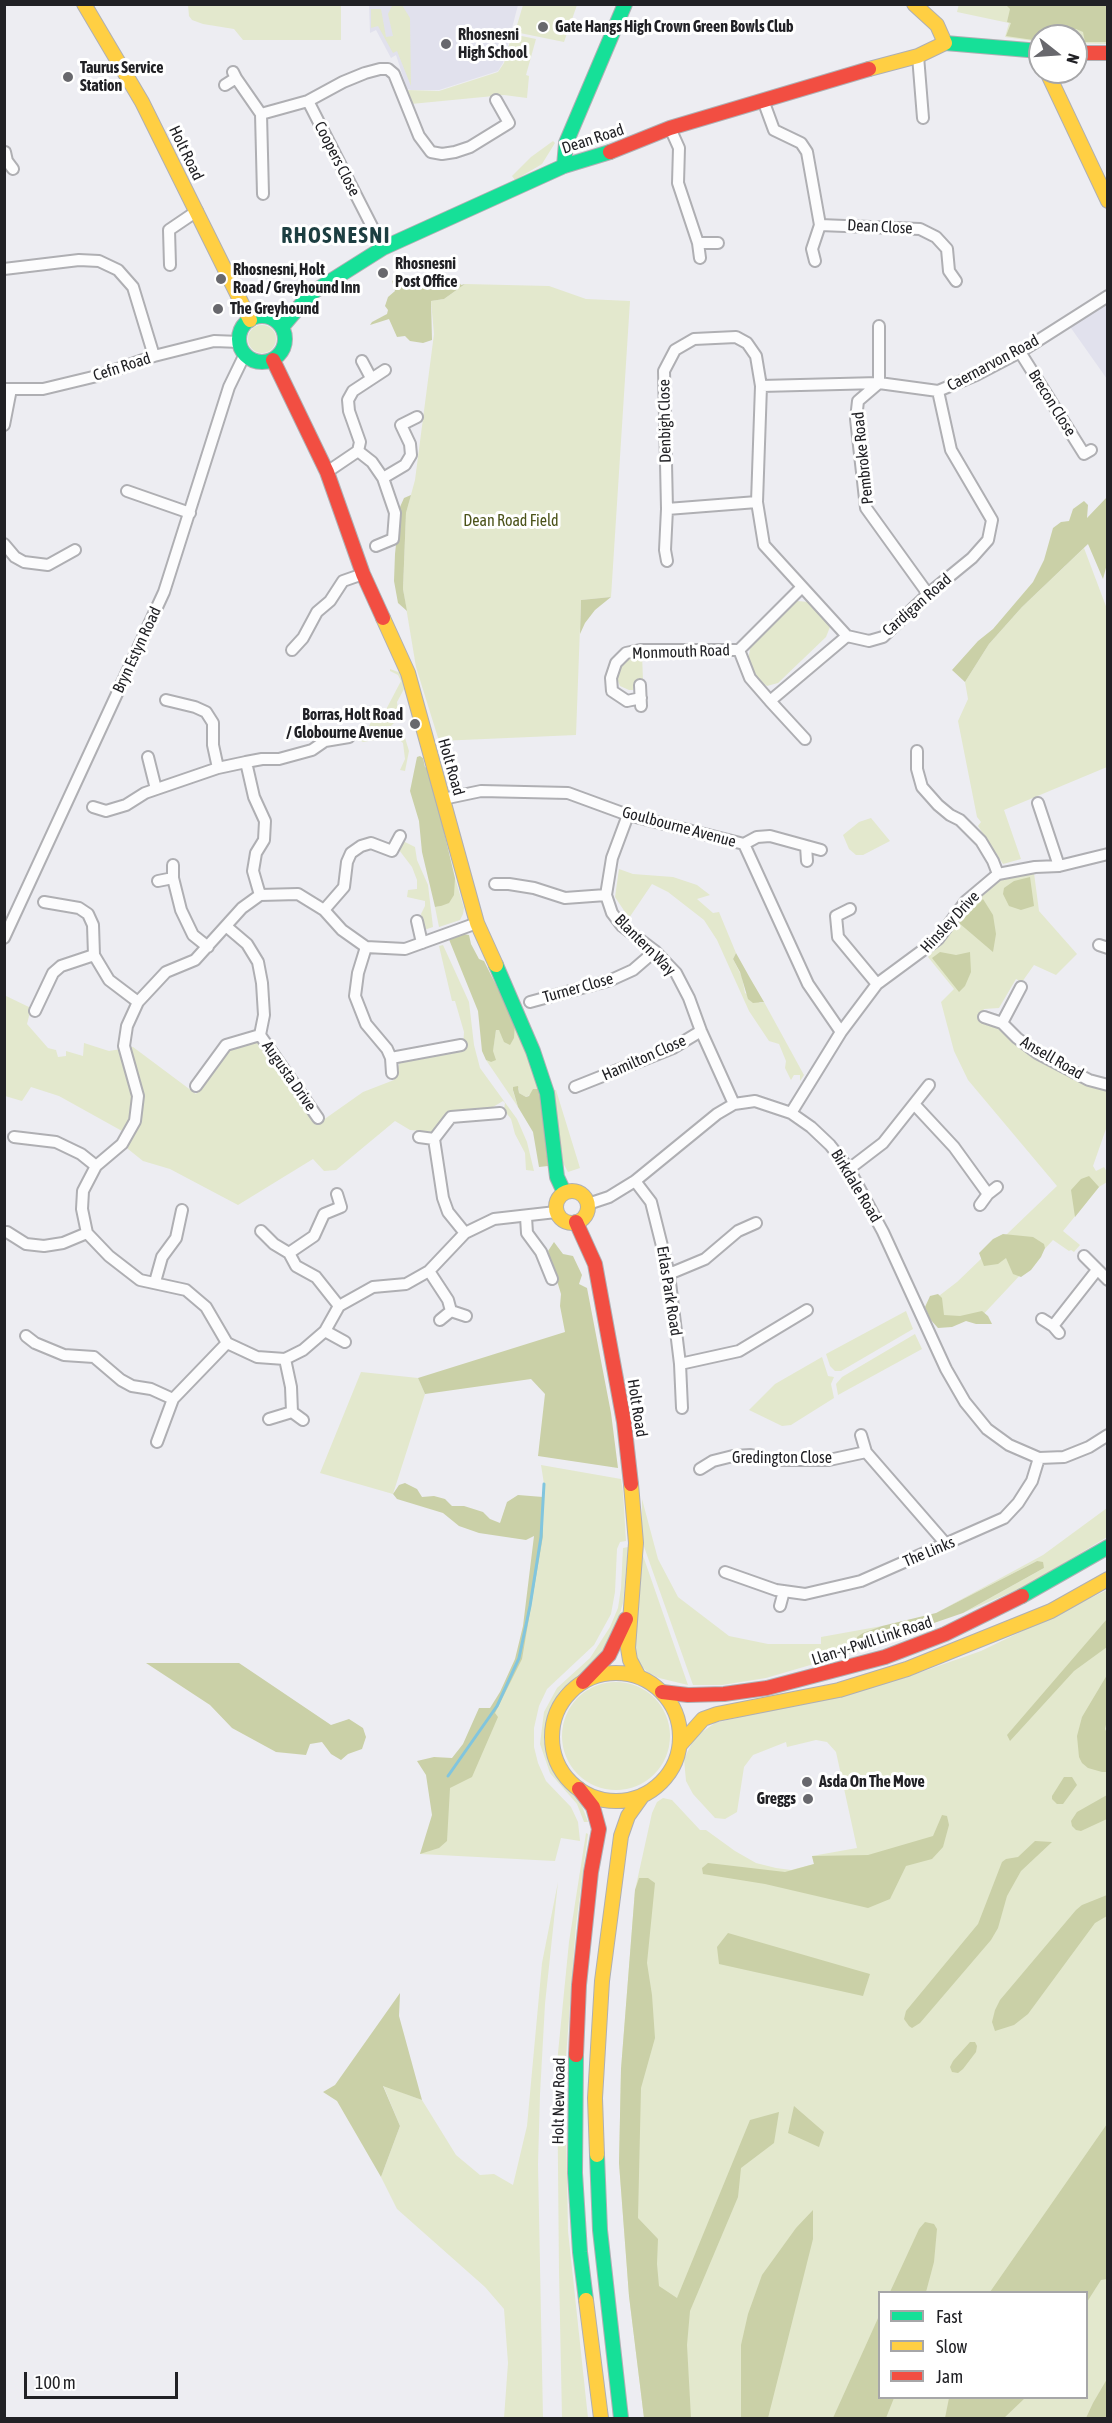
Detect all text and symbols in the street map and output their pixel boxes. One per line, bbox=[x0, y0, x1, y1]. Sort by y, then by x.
place label: Gate Hangs High Crown Green Bowls Club bbox=[555, 17, 794, 37]
marker: Gate Hangs High Crown Green Bowls Club bbox=[536, 20, 550, 34]
north arrow bbox=[1028, 24, 1088, 84]
place label: Rhosnesni High School bbox=[458, 25, 527, 63]
marker: Rhosnesni High School bbox=[439, 37, 453, 51]
text: N bbox=[1063, 52, 1083, 66]
place label: Taurus Service Station bbox=[80, 58, 164, 96]
marker: Taurus Service Station bbox=[61, 70, 75, 84]
street label: Coopers Close bbox=[310, 118, 364, 200]
street label: Dean Road bbox=[560, 120, 626, 158]
street label: Holt Road bbox=[165, 123, 207, 183]
street label: Dean Close bbox=[847, 216, 913, 238]
district label: RHOSNESNI bbox=[281, 223, 391, 249]
place label: Rhosnesni Post Office bbox=[395, 254, 458, 292]
place label: Rhosnesni, Holt Road / Greyhound Inn bbox=[233, 260, 360, 298]
marker: Rhosnesni Post Office bbox=[376, 266, 390, 280]
marker: Rhosnesni, Holt Road / Greyhound Inn bbox=[214, 272, 228, 286]
place label: The Greyhound bbox=[230, 299, 319, 319]
marker: The Greyhound bbox=[211, 302, 225, 316]
street label: Caernarvon Road bbox=[944, 331, 1042, 395]
street label: Cefn Road bbox=[91, 349, 153, 385]
street label: Brecon Close bbox=[1024, 366, 1080, 440]
street label: Denbigh Close bbox=[655, 379, 675, 463]
street label: Pembroke Road bbox=[849, 411, 877, 505]
park label: Dean Road Field bbox=[463, 511, 559, 531]
street label: Cardigan Road bbox=[879, 570, 955, 640]
street label: Bryn Estyn Road bbox=[109, 604, 165, 696]
street label: Monmouth Road bbox=[632, 641, 730, 663]
place label: Borras, Holt Road / Globourne Avenue bbox=[286, 705, 403, 743]
marker: Borras, Holt Road / Globourne Avenue bbox=[408, 717, 422, 731]
street label: Holt Road bbox=[434, 736, 468, 798]
street label: Goulbourne Avenue bbox=[620, 803, 738, 851]
street label: Hinsley Drive bbox=[917, 887, 983, 957]
street label: Blantern Way bbox=[610, 910, 680, 980]
street label: Turner Close bbox=[541, 969, 615, 1007]
street label: Hamilton Close bbox=[599, 1031, 689, 1085]
street label: Ansell Road bbox=[1017, 1032, 1087, 1084]
street label: Augusta Drive bbox=[258, 1037, 320, 1115]
street label: Birkdale Road bbox=[827, 1146, 885, 1226]
street label: Erlas Park Road bbox=[652, 1245, 686, 1337]
street label: Holt Road bbox=[623, 1378, 651, 1438]
street label: Gredington Close bbox=[732, 1448, 832, 1468]
street label: The Links bbox=[900, 1533, 958, 1571]
street label: Llan-y-Pwll Link Road bbox=[809, 1612, 935, 1670]
place label: Asda On The Move bbox=[819, 1772, 925, 1792]
marker: Asda On The Move bbox=[800, 1775, 814, 1789]
place label: Greggs bbox=[756, 1789, 796, 1809]
marker: Greggs bbox=[801, 1792, 815, 1806]
street label: Holt New Road bbox=[549, 2057, 569, 2145]
legend bbox=[878, 2291, 1088, 2399]
text: Fast bbox=[936, 2306, 963, 2327]
text: Slow bbox=[936, 2336, 967, 2357]
scale bar bbox=[27, 2360, 182, 2398]
text: Jam bbox=[936, 2366, 963, 2387]
text: 100 m bbox=[35, 2372, 76, 2393]

